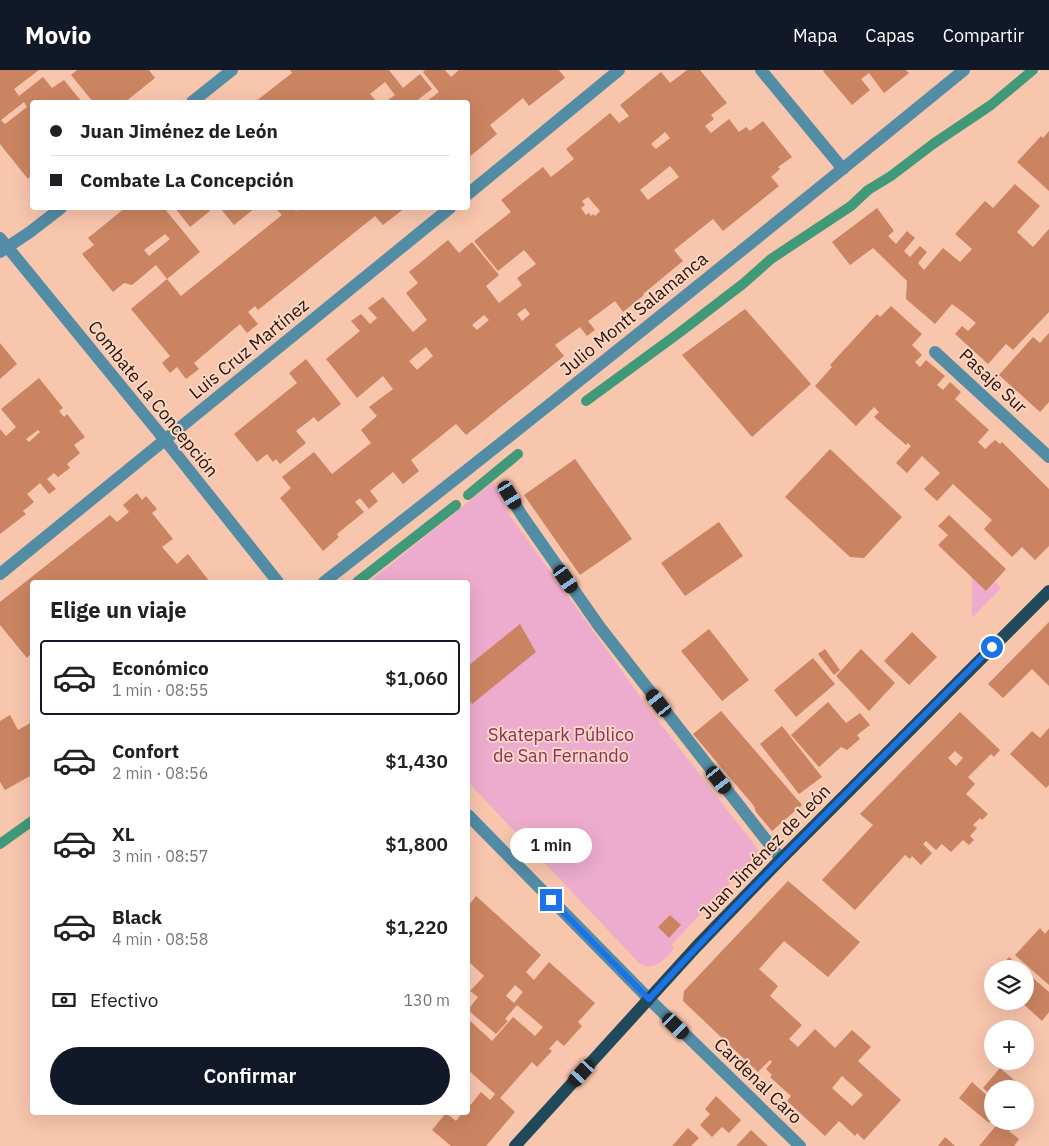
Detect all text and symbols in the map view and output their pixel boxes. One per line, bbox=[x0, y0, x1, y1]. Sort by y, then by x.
text: Movio bbox=[25, 19, 91, 51]
text: Mapa bbox=[793, 24, 837, 47]
text: Capas bbox=[865, 24, 915, 47]
text: Compartir bbox=[943, 24, 1024, 47]
text: Juan Jiménez de León bbox=[80, 119, 278, 143]
text: Combate La Concepción bbox=[80, 168, 294, 192]
street label: Julio Montt Salamanca bbox=[555, 247, 713, 380]
street label: Luis Cruz Martínez bbox=[184, 293, 313, 404]
street label: Combate La Concepción bbox=[83, 316, 224, 482]
street label: Pasaje Sur bbox=[955, 343, 1032, 418]
car bbox=[495, 478, 524, 512]
car bbox=[551, 562, 580, 596]
text: Elige un viaje bbox=[50, 595, 187, 624]
route start bbox=[981, 636, 1003, 658]
icon: car bbox=[52, 655, 97, 700]
text: Económico bbox=[112, 656, 209, 680]
text: $1,060 bbox=[385, 666, 448, 690]
text: 1 min · 08:55 bbox=[112, 680, 208, 700]
car bbox=[643, 687, 674, 719]
park label: Skatepark Público de San Fernando bbox=[488, 723, 634, 767]
icon: car bbox=[52, 738, 97, 783]
text: Confort bbox=[112, 739, 179, 763]
text: $1,430 bbox=[385, 749, 448, 773]
text: 2 min · 08:56 bbox=[112, 763, 208, 783]
car bbox=[703, 764, 734, 796]
street label: Juan Jiménez de León bbox=[694, 779, 835, 924]
icon: car bbox=[52, 821, 97, 866]
text: XL bbox=[112, 822, 135, 846]
callout: 1 min bbox=[510, 828, 592, 862]
text: $1,800 bbox=[385, 832, 448, 856]
text: 1 min bbox=[530, 835, 572, 855]
text: 3 min · 08:57 bbox=[112, 846, 208, 866]
route end bbox=[540, 889, 562, 911]
icon: car bbox=[52, 904, 97, 949]
text: Black bbox=[112, 905, 162, 929]
text: $1,220 bbox=[385, 915, 448, 939]
text: 4 min · 08:58 bbox=[112, 929, 208, 949]
map controls bbox=[984, 960, 1034, 1130]
button: layers bbox=[984, 960, 1034, 1010]
icon: cash bbox=[50, 986, 78, 1014]
text: Efectivo bbox=[90, 988, 158, 1012]
text: 130 m bbox=[403, 990, 450, 1010]
car bbox=[659, 1010, 692, 1042]
button: + bbox=[984, 1020, 1034, 1070]
street label: Cardenal Caro bbox=[709, 1033, 807, 1129]
button: Confirmar bbox=[50, 1047, 450, 1105]
car bbox=[566, 1057, 597, 1089]
button: − bbox=[984, 1080, 1034, 1130]

